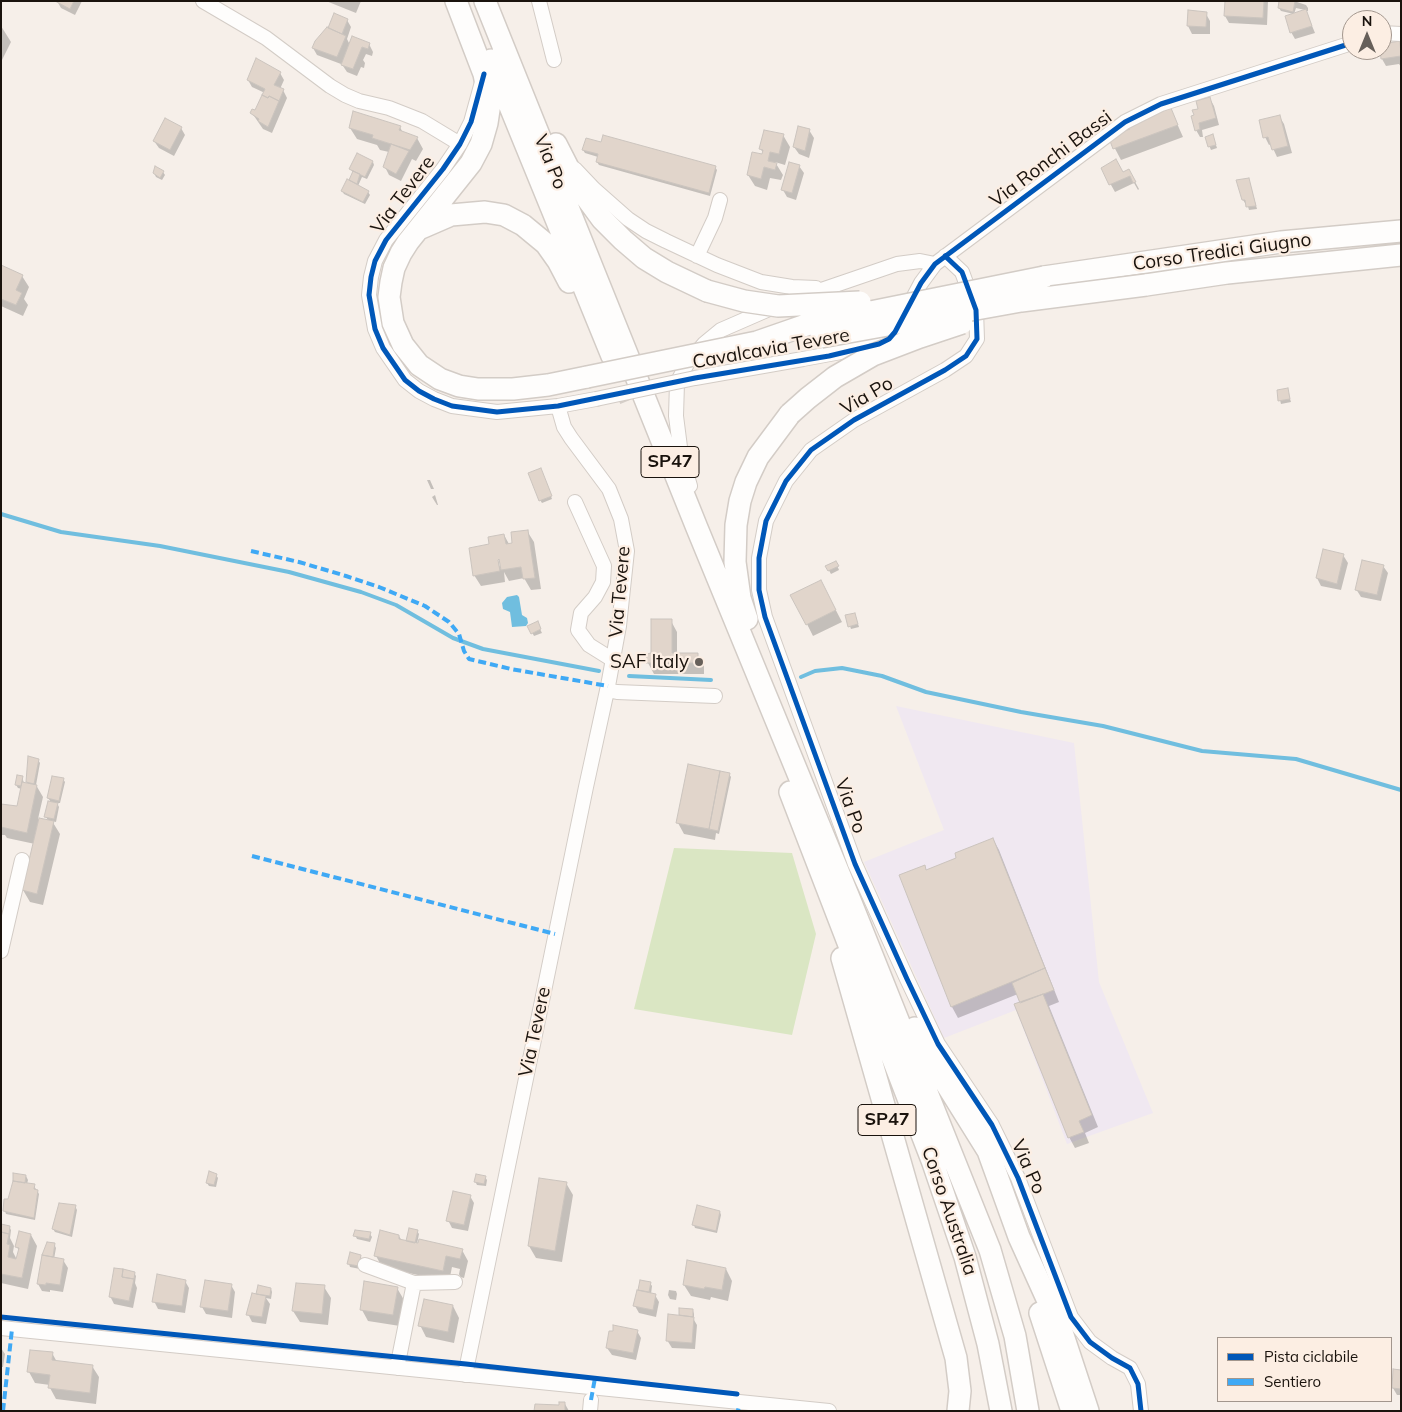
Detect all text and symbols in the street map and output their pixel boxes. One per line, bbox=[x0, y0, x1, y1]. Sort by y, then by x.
north arrow bbox=[1342, 10, 1392, 60]
text: N bbox=[1362, 12, 1372, 30]
street label: Via Ronchi Bassi bbox=[986, 106, 1116, 212]
street label: Via Po bbox=[529, 131, 571, 193]
street label: Via Tevere bbox=[366, 151, 440, 239]
street label: Corso Tredici Giugno bbox=[1131, 228, 1313, 276]
street label: Cavalcavia Tevere bbox=[691, 324, 851, 374]
street label: Via Po bbox=[837, 372, 897, 420]
road number: SP47 bbox=[641, 447, 699, 478]
street label: Via Tevere bbox=[605, 545, 635, 639]
place label: SAF Italy bbox=[610, 651, 689, 673]
marker: SAF Italy bbox=[693, 656, 705, 668]
street label: Via Po bbox=[830, 775, 870, 837]
street label: Via Tevere bbox=[514, 985, 556, 1079]
road number: SP47 bbox=[858, 1104, 916, 1136]
street label: Via Po bbox=[1006, 1136, 1050, 1198]
street label: Corso Australia bbox=[916, 1144, 982, 1278]
legend bbox=[1217, 1337, 1392, 1402]
text: Pista ciclabile bbox=[1264, 1347, 1358, 1366]
text: Sentiero bbox=[1264, 1372, 1321, 1391]

